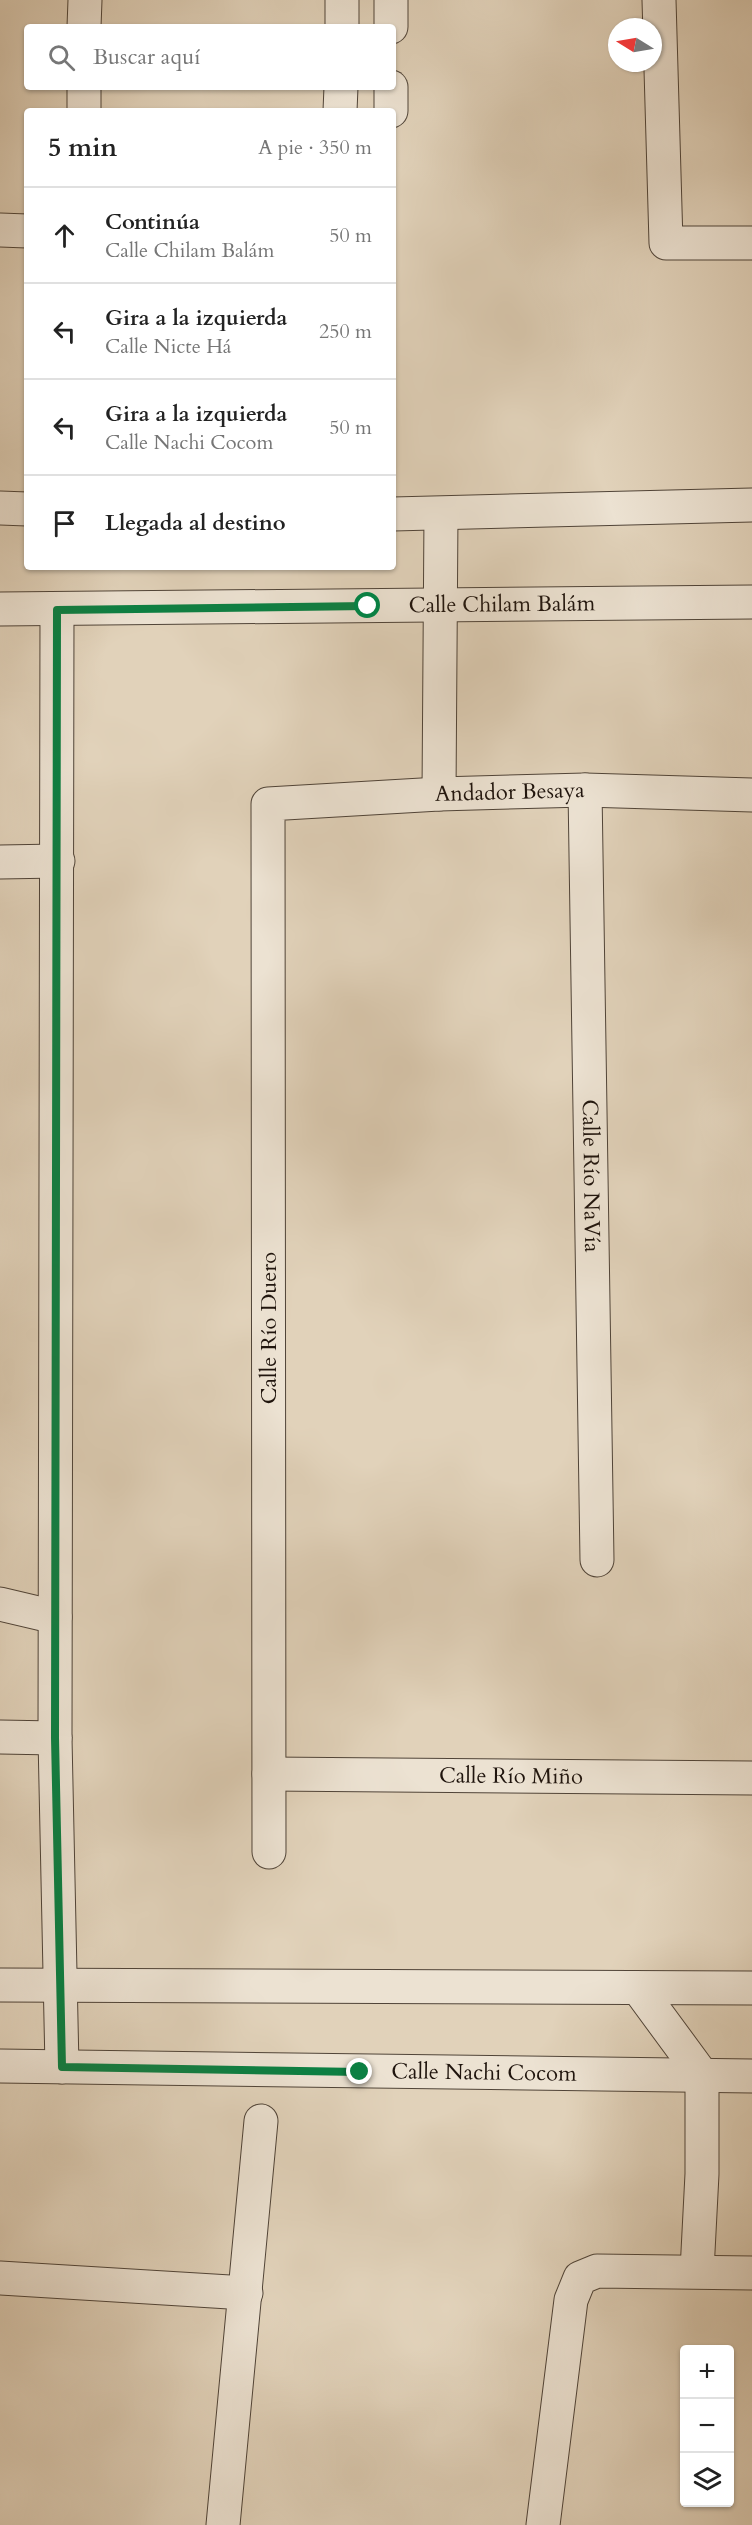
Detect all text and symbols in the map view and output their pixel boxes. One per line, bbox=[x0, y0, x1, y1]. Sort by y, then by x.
north arrow bbox=[608, 18, 662, 72]
search box bbox=[24, 24, 396, 90]
icon: search bbox=[45, 41, 78, 74]
text: Buscar aquí bbox=[93, 42, 200, 72]
text: 5 min bbox=[48, 130, 117, 165]
text: A pie · 350 m bbox=[258, 134, 372, 161]
text: Continúa bbox=[105, 207, 200, 237]
icon: ahead bbox=[48, 219, 81, 252]
text: 50 m bbox=[329, 222, 372, 249]
text: Calle Chilam Balám bbox=[105, 237, 274, 264]
text: Gira a la izquierda bbox=[105, 303, 288, 333]
icon: left bbox=[48, 315, 81, 348]
text: 250 m bbox=[319, 318, 372, 345]
text: Calle Nicte Há bbox=[105, 333, 232, 360]
text: Gira a la izquierda bbox=[105, 399, 288, 429]
icon: left bbox=[48, 411, 81, 444]
text: 50 m bbox=[329, 414, 372, 441]
text: Calle Nachi Cocom bbox=[105, 429, 273, 456]
icon: arrive bbox=[48, 507, 81, 540]
text: Llegada al destino bbox=[105, 508, 286, 538]
street label: Calle Chilam Balám bbox=[409, 588, 596, 620]
route start bbox=[354, 592, 380, 618]
street label: Andador Besaya bbox=[434, 775, 586, 809]
street label: Calle Río NaVía bbox=[575, 1099, 607, 1253]
street label: Calle Río Duero bbox=[254, 1252, 284, 1404]
street label: Calle Río Miño bbox=[439, 1760, 583, 1792]
street label: Calle Nachi Cocom bbox=[391, 2056, 577, 2089]
route end bbox=[346, 2058, 372, 2084]
map controls bbox=[680, 2345, 734, 2507]
button: + bbox=[680, 2345, 734, 2399]
button: − bbox=[680, 2399, 734, 2453]
button: layers bbox=[680, 2453, 734, 2507]

